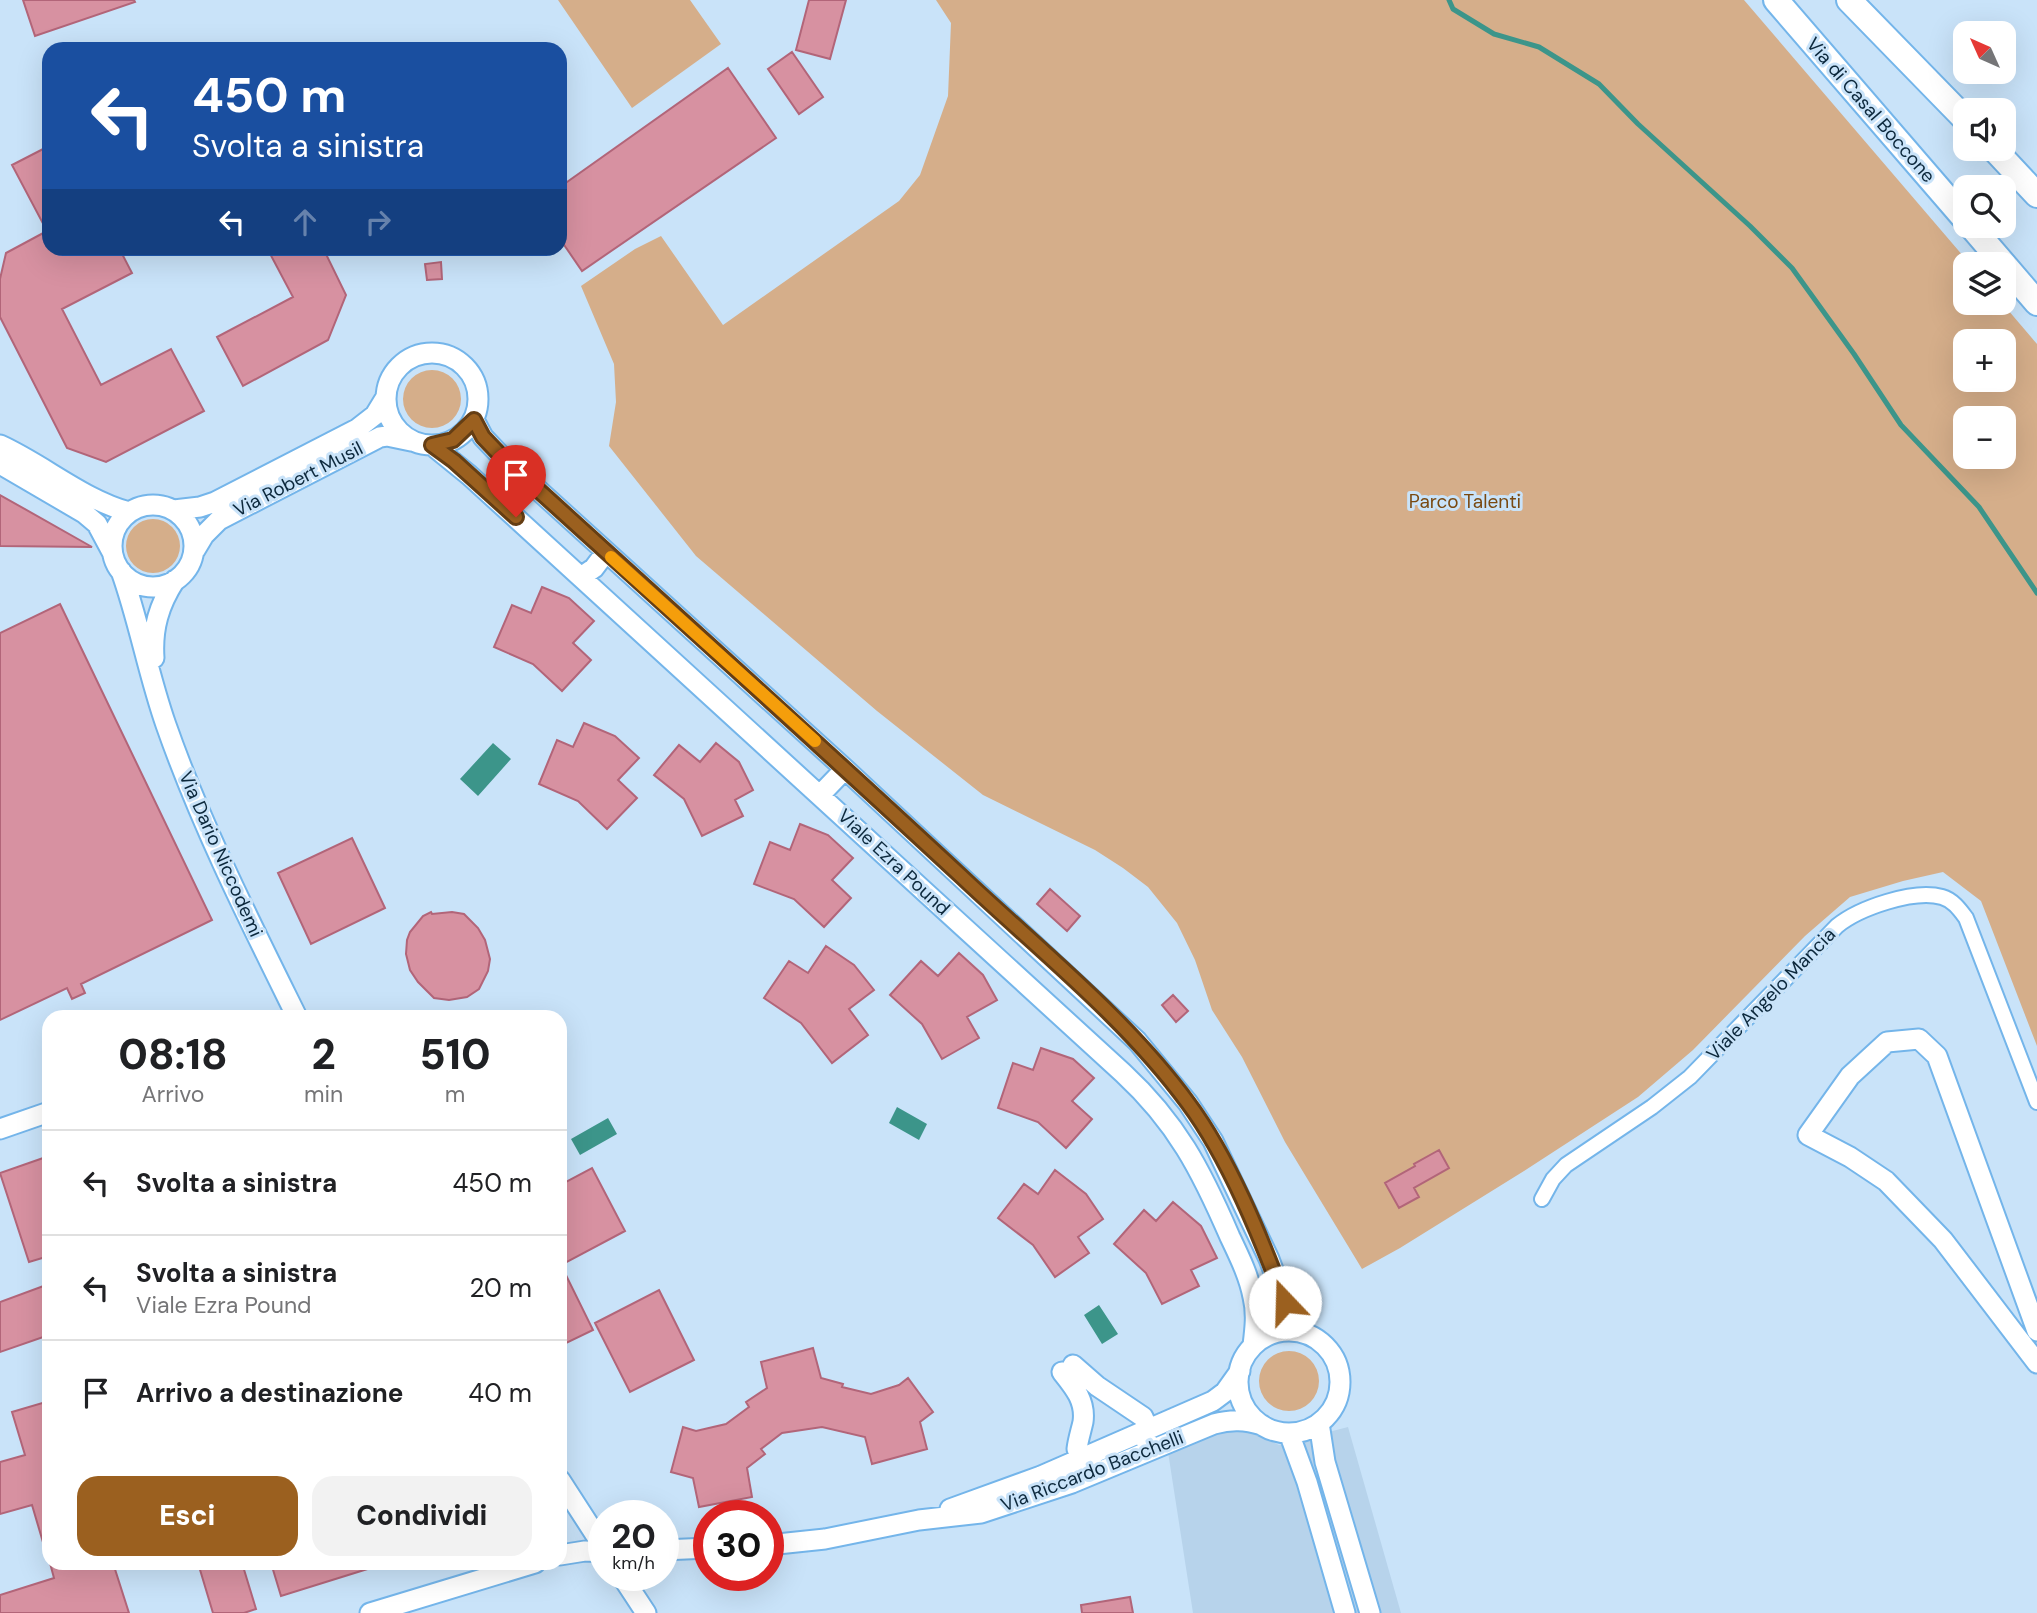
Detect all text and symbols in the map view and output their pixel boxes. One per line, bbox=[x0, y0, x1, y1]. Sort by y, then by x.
north arrow bbox=[1953, 21, 2016, 84]
map controls bbox=[1953, 21, 2016, 469]
street label: Via di Casal Boccone bbox=[1801, 32, 1941, 188]
text: 450 m bbox=[192, 63, 346, 127]
icon: left bbox=[77, 70, 168, 161]
button: sound bbox=[1953, 98, 2016, 161]
text: Svolta a sinistra bbox=[192, 125, 424, 167]
button: search bbox=[1953, 175, 2016, 238]
icon: left bbox=[213, 203, 251, 241]
icon: ahead bbox=[286, 203, 324, 241]
icon: right bbox=[359, 203, 397, 241]
button: layers bbox=[1953, 252, 2016, 315]
button: + bbox=[1953, 329, 2016, 392]
button: − bbox=[1953, 406, 2016, 469]
street label: Via Robert Musil bbox=[229, 436, 367, 522]
pin bbox=[486, 445, 546, 517]
icon: arrive bbox=[497, 456, 535, 494]
park label: Parco Talenti bbox=[1409, 489, 1521, 514]
street label: Via Dario Niccodemi bbox=[173, 767, 269, 941]
street label: Viale Ezra Pound bbox=[832, 803, 956, 921]
street label: Viale Angelo Mancia bbox=[1701, 922, 1841, 1066]
text: 08:18 bbox=[118, 1027, 228, 1082]
text: 2 bbox=[311, 1027, 336, 1082]
text: 510 bbox=[419, 1027, 491, 1082]
text: Arrivo bbox=[141, 1079, 204, 1109]
text: min bbox=[304, 1079, 343, 1109]
text: m bbox=[445, 1079, 465, 1109]
icon: left bbox=[77, 1164, 115, 1202]
text: Svolta a sinistra bbox=[136, 1166, 337, 1200]
text: 450 m bbox=[452, 1166, 532, 1200]
text: Svolta a sinistra bbox=[136, 1256, 337, 1290]
position arrow bbox=[1248, 1265, 1322, 1339]
icon: left bbox=[77, 1269, 115, 1307]
text: 20 m bbox=[469, 1271, 532, 1305]
text: Viale Ezra Pound bbox=[136, 1290, 312, 1320]
icon: arrive bbox=[77, 1374, 115, 1412]
text: Arrivo a destinazione bbox=[136, 1376, 403, 1410]
text: 40 m bbox=[468, 1376, 532, 1410]
street label: Via Riccardo Bacchelli bbox=[997, 1425, 1187, 1517]
button: Esci bbox=[77, 1476, 298, 1556]
button: Condividi bbox=[312, 1476, 532, 1556]
speed limit sign: 30 bbox=[693, 1500, 784, 1591]
text: 20 bbox=[611, 1513, 656, 1559]
text: km/h bbox=[612, 1551, 655, 1575]

